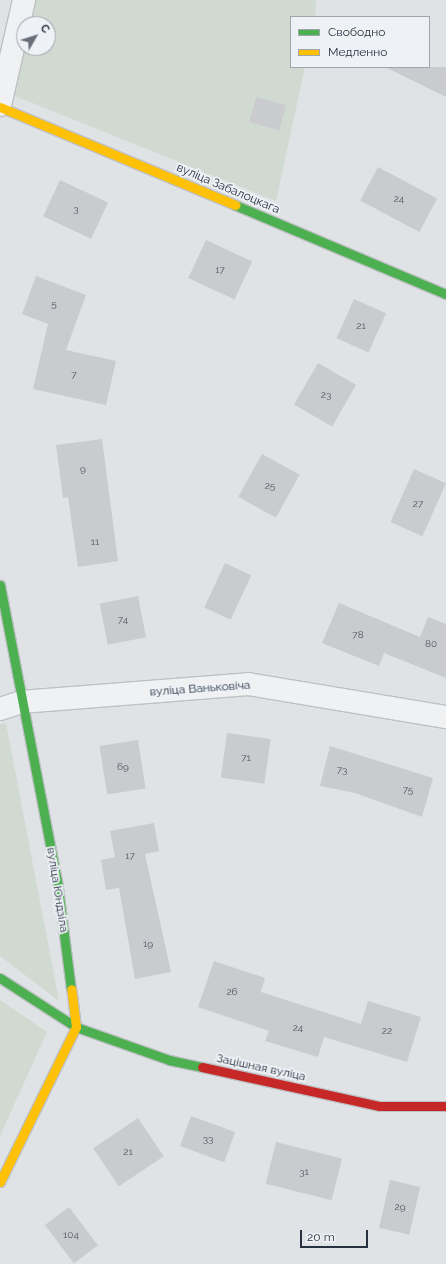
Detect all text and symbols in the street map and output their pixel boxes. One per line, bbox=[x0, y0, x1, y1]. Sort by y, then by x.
north arrow bbox=[16, 16, 56, 56]
legend bbox=[290, 16, 430, 68]
text: С bbox=[38, 22, 52, 36]
text: Свободно bbox=[328, 25, 385, 39]
text: Медленно bbox=[328, 45, 387, 59]
street label: вуліца Забалоцкага bbox=[174, 161, 282, 217]
house number: 24 bbox=[394, 193, 404, 205]
house number: 3 bbox=[73, 203, 79, 215]
house number: 17 bbox=[215, 264, 225, 276]
house number: 5 bbox=[51, 298, 57, 310]
house number: 21 bbox=[356, 320, 366, 332]
house number: 7 bbox=[71, 369, 77, 381]
house number: 23 bbox=[321, 389, 331, 401]
house number: 9 bbox=[80, 463, 86, 475]
house number: 25 bbox=[265, 480, 275, 492]
house number: 27 bbox=[413, 498, 423, 510]
house number: 11 bbox=[91, 536, 99, 548]
house number: 74 bbox=[118, 614, 128, 626]
house number: 78 bbox=[352, 629, 364, 641]
house number: 80 bbox=[425, 638, 437, 650]
street label: вуліца Ваньковіча bbox=[149, 678, 251, 700]
house number: 71 bbox=[241, 752, 251, 764]
house number: 69 bbox=[117, 761, 129, 773]
house number: 73 bbox=[337, 764, 347, 776]
house number: 75 bbox=[403, 784, 413, 796]
street label: вуліца Юндзіла bbox=[43, 846, 71, 934]
house number: 17 bbox=[125, 850, 135, 862]
house number: 19 bbox=[143, 938, 153, 950]
house number: 26 bbox=[226, 986, 238, 998]
house number: 24 bbox=[293, 1022, 303, 1034]
house number: 22 bbox=[382, 1025, 392, 1037]
street label: Зацішная вуліца bbox=[215, 1052, 307, 1084]
house number: 33 bbox=[203, 1133, 213, 1145]
house number: 21 bbox=[123, 1146, 133, 1158]
house number: 31 bbox=[299, 1166, 309, 1178]
house number: 29 bbox=[394, 1201, 406, 1213]
scale bar bbox=[302, 1222, 370, 1248]
house number: 104 bbox=[63, 1229, 79, 1241]
text: 20 m bbox=[307, 1230, 335, 1244]

